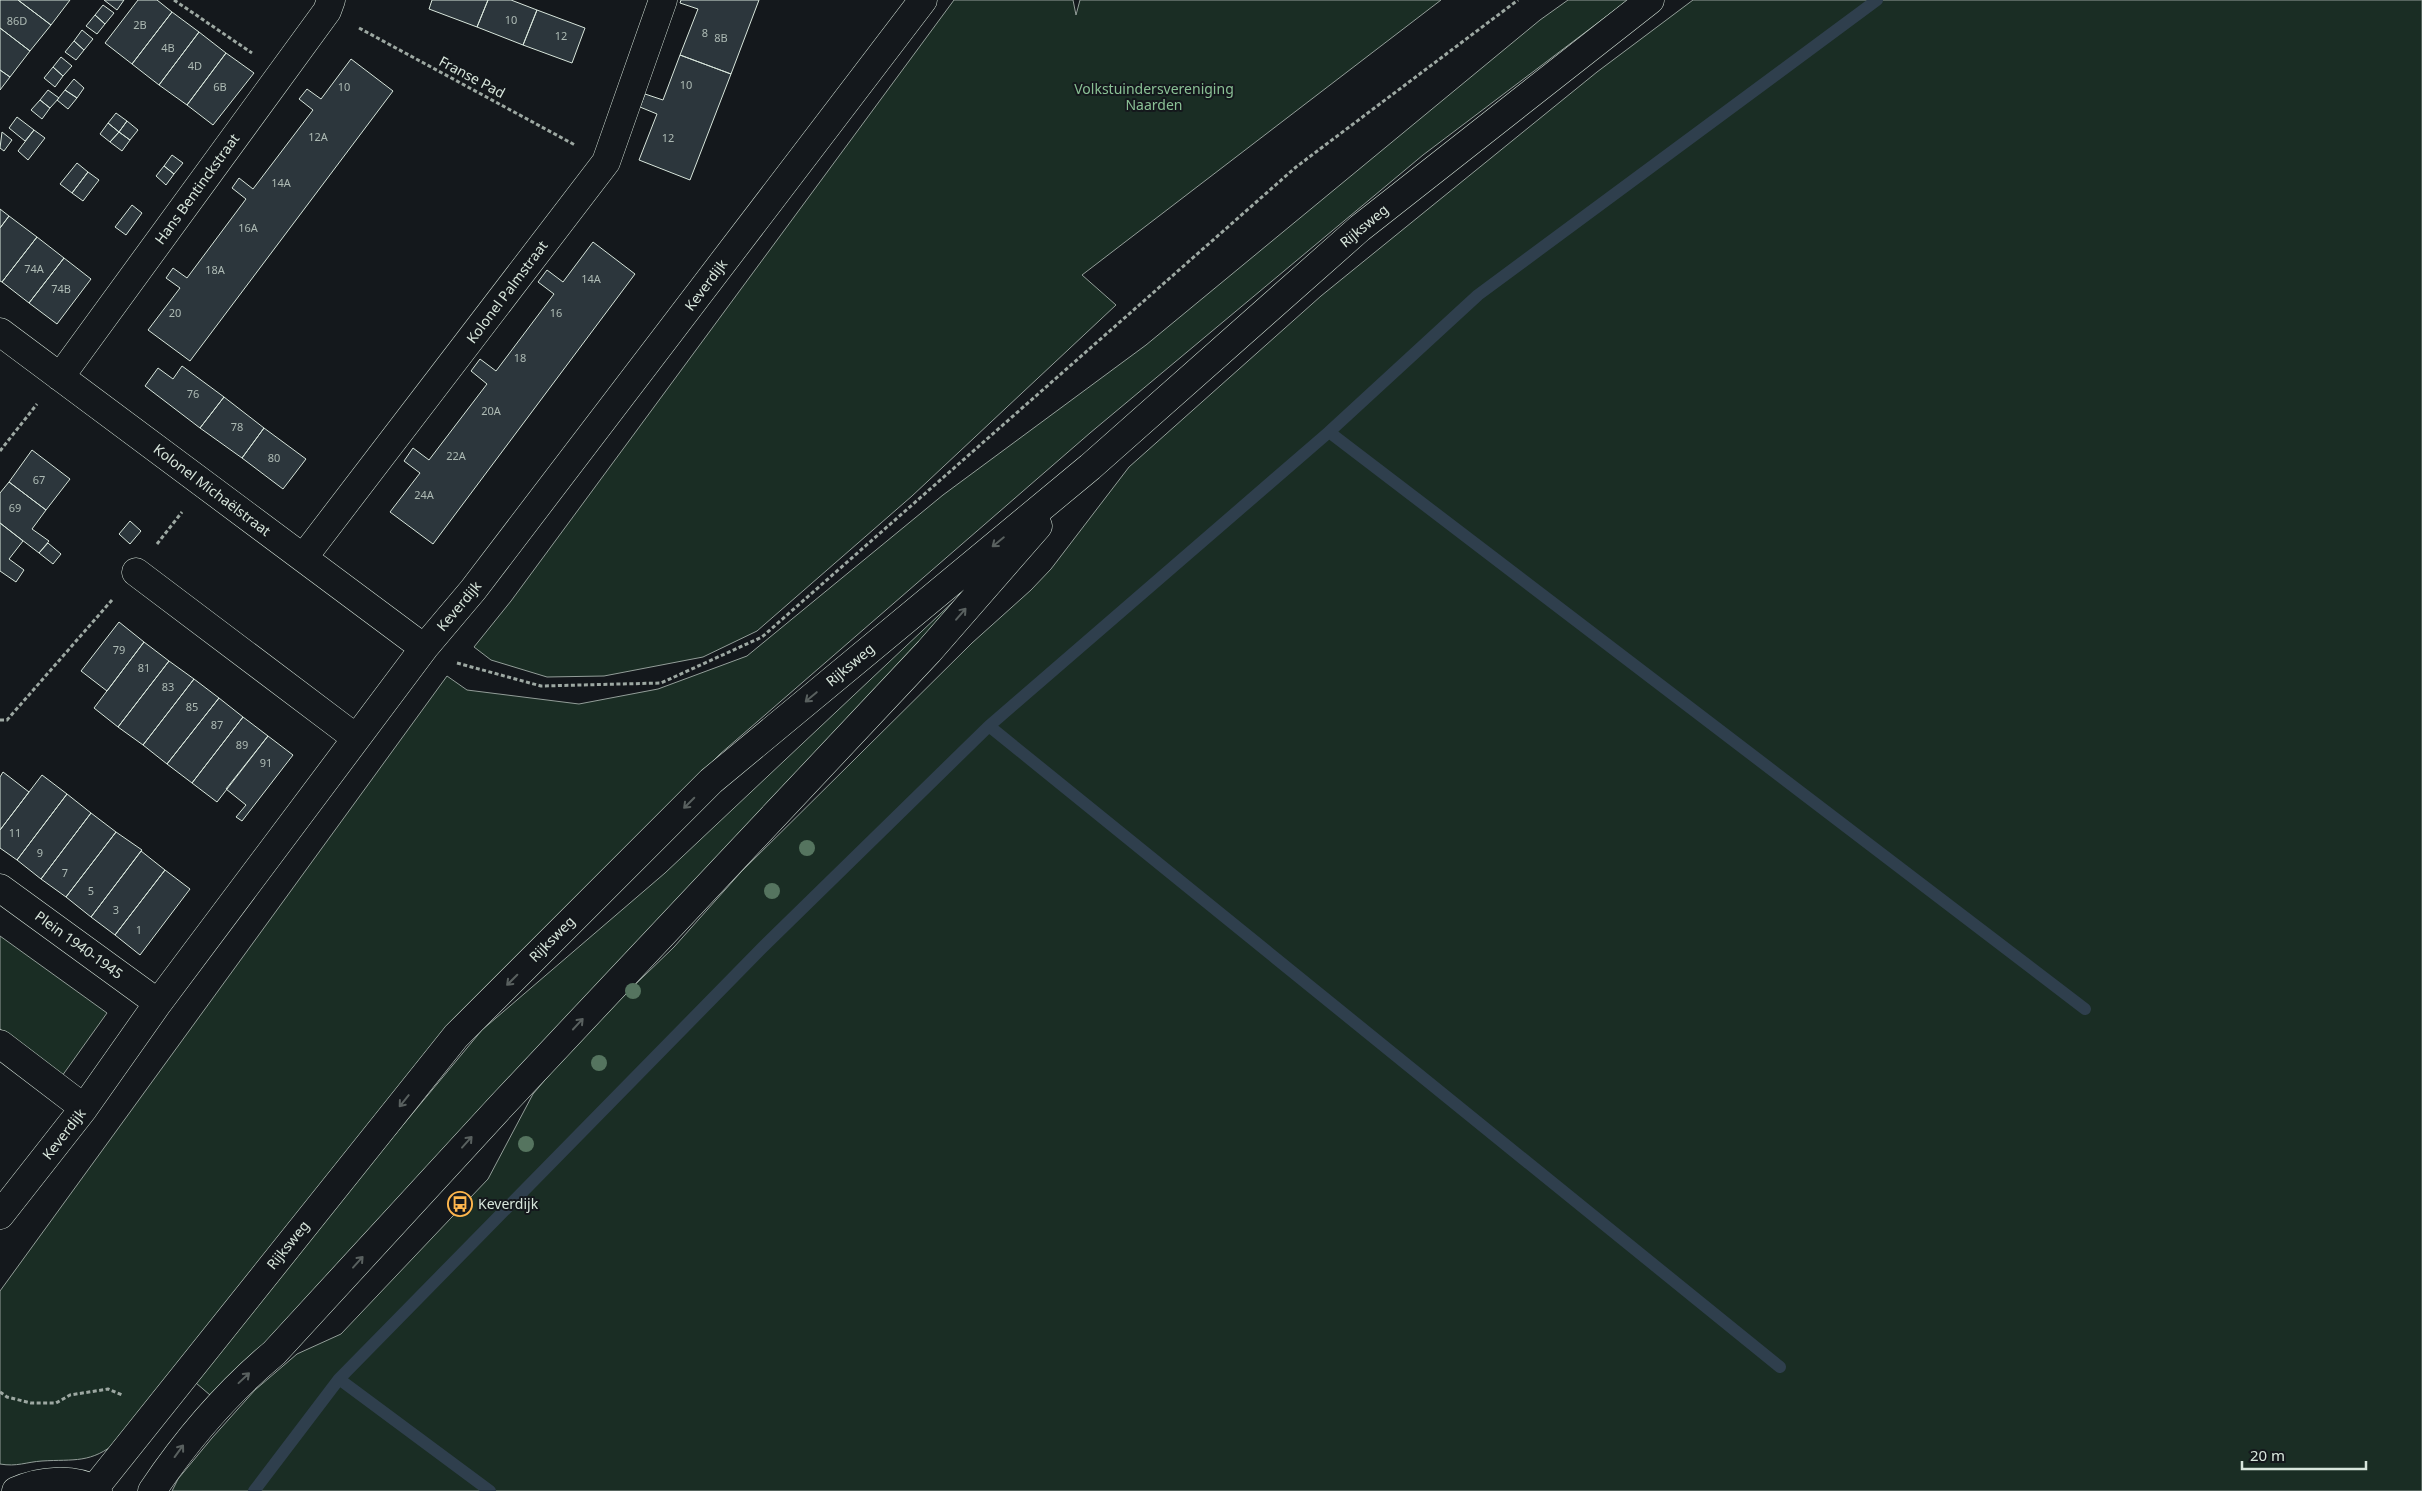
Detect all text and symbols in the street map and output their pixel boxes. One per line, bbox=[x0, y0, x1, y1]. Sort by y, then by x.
house number: 10 bbox=[505, 12, 517, 27]
house number: 86D bbox=[7, 13, 27, 28]
house number: 2B bbox=[133, 17, 147, 32]
house number: 8 bbox=[702, 25, 708, 40]
house number: 12 bbox=[555, 28, 567, 43]
house number: 8B bbox=[714, 30, 728, 45]
house number: 4B bbox=[161, 40, 175, 55]
street label: Franse Pad bbox=[436, 51, 509, 102]
house number: 4D bbox=[188, 58, 202, 73]
house number: 10 bbox=[680, 77, 692, 92]
house number: 6B bbox=[213, 79, 227, 94]
house number: 10 bbox=[338, 79, 350, 94]
park label: Volkstuindersvereniging Naarden bbox=[1074, 79, 1234, 114]
house number: 12A bbox=[308, 129, 329, 144]
street label: Hans Bentinckstraat bbox=[150, 130, 243, 248]
house number: 12 bbox=[662, 130, 674, 145]
house number: 14A bbox=[271, 175, 292, 190]
street label: Rijksweg bbox=[1336, 200, 1392, 251]
house number: 16A bbox=[238, 220, 259, 235]
street label: Kolonel Palmstraat bbox=[462, 236, 552, 347]
street label: Keverdijk bbox=[680, 255, 732, 314]
house number: 74A bbox=[24, 261, 45, 276]
house number: 18A bbox=[205, 262, 226, 277]
house number: 14A bbox=[581, 271, 602, 286]
house number: 74B bbox=[51, 281, 71, 296]
house number: 20 bbox=[169, 305, 181, 320]
house number: 16 bbox=[550, 305, 562, 320]
house number: 18 bbox=[514, 350, 526, 365]
house number: 76 bbox=[187, 386, 199, 401]
house number: 20A bbox=[481, 403, 502, 418]
house number: 78 bbox=[231, 419, 243, 434]
street label: Kolonel Michaëlstraat bbox=[150, 439, 275, 540]
house number: 22A bbox=[446, 448, 467, 463]
house number: 80 bbox=[268, 450, 280, 465]
house number: 67 bbox=[33, 472, 45, 487]
house number: 24A bbox=[414, 487, 435, 502]
house number: 69 bbox=[9, 500, 21, 515]
one-way arrow bbox=[992, 536, 1005, 547]
street label: Keverdijk bbox=[432, 576, 486, 635]
one-way arrow bbox=[956, 608, 967, 621]
street label: Rijksweg bbox=[822, 639, 878, 690]
house number: 79 bbox=[113, 642, 125, 657]
house number: 81 bbox=[138, 660, 150, 675]
house number: 83 bbox=[162, 679, 174, 694]
one-way arrow bbox=[805, 691, 818, 702]
house number: 85 bbox=[186, 699, 198, 714]
house number: 87 bbox=[211, 717, 223, 732]
house number: 89 bbox=[236, 737, 248, 752]
house number: 91 bbox=[260, 755, 272, 770]
one-way arrow bbox=[682, 797, 695, 809]
house number: 11 bbox=[9, 825, 21, 840]
house number: 9 bbox=[37, 845, 43, 860]
house number: 7 bbox=[62, 865, 68, 880]
house number: 5 bbox=[88, 883, 94, 898]
house number: 3 bbox=[113, 902, 119, 917]
street label: Plein 1940-1945 bbox=[31, 906, 127, 983]
street label: Rijksweg bbox=[525, 912, 579, 966]
house number: 1 bbox=[136, 922, 142, 937]
one-way arrow bbox=[506, 973, 518, 986]
one-way arrow bbox=[572, 1017, 584, 1030]
one-way arrow bbox=[398, 1094, 409, 1107]
street label: Keverdijk bbox=[38, 1104, 90, 1163]
one-way arrow bbox=[462, 1136, 473, 1149]
bus stop icon: Keverdijk bbox=[447, 1191, 473, 1217]
place label: Keverdijk bbox=[478, 1194, 539, 1213]
street label: Rijksweg bbox=[262, 1216, 313, 1273]
one-way arrow bbox=[352, 1256, 364, 1269]
one-way arrow bbox=[238, 1373, 251, 1384]
scale bar bbox=[2242, 1438, 2366, 1470]
one-way arrow bbox=[174, 1445, 185, 1458]
text: 20 m bbox=[2250, 1445, 2285, 1465]

